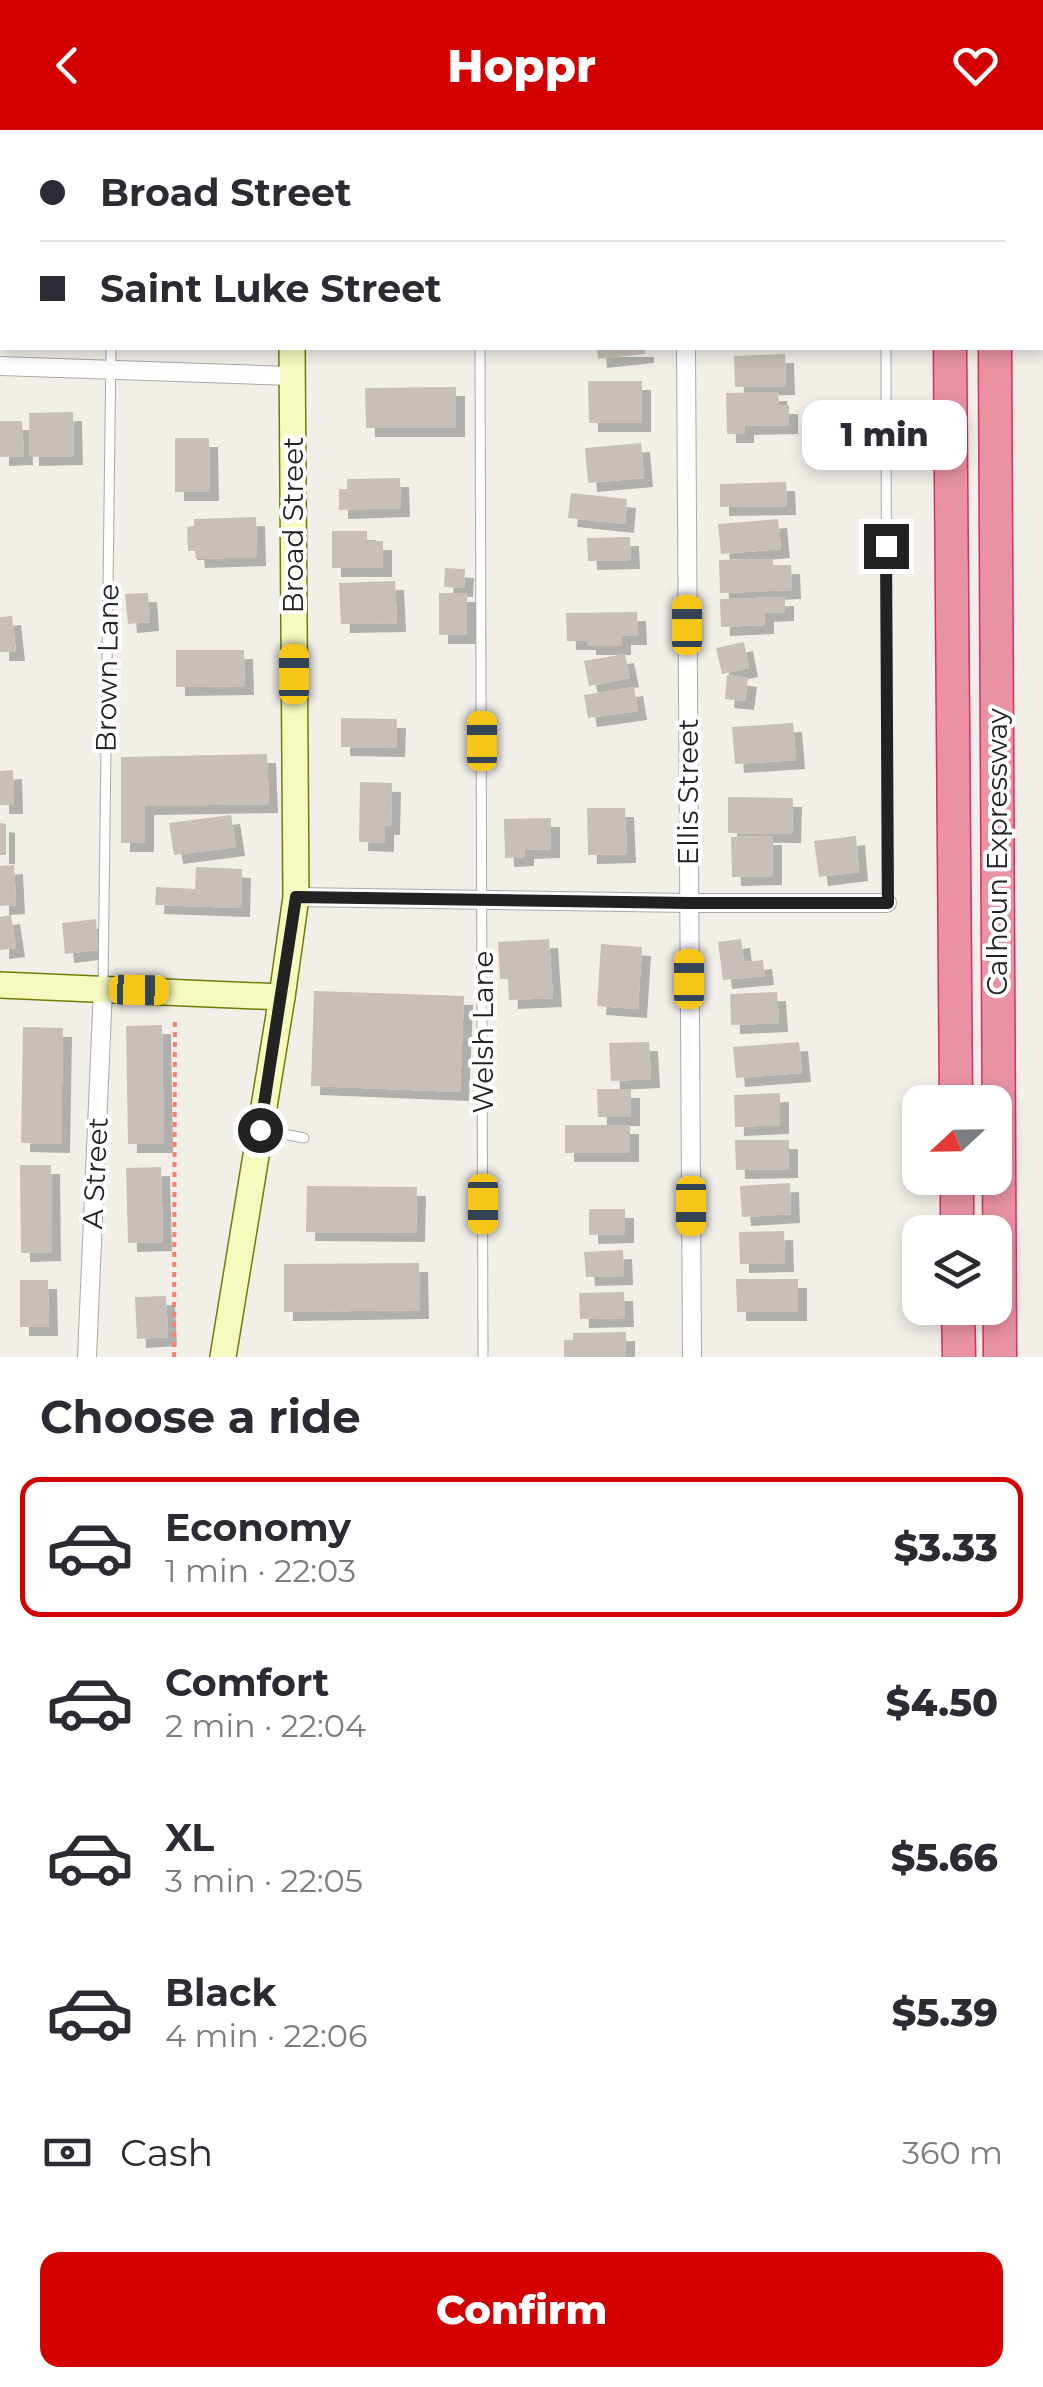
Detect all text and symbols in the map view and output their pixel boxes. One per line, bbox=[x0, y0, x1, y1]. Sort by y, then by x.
icon: back bbox=[40, 38, 95, 93]
text: Hoppr bbox=[447, 38, 596, 93]
icon: heart bbox=[948, 38, 1003, 93]
text: Broad Street bbox=[100, 169, 352, 216]
text: Saint Luke Street bbox=[100, 265, 442, 312]
callout: 1 min bbox=[804, 401, 968, 471]
text: 1 min bbox=[840, 415, 929, 454]
street label: Broad Street bbox=[276, 437, 310, 613]
route end bbox=[864, 524, 909, 569]
street label: Brown Lane bbox=[89, 583, 125, 753]
car bbox=[672, 595, 702, 655]
car bbox=[279, 644, 309, 704]
street label: Calhoun Expressway bbox=[980, 707, 1014, 996]
car bbox=[467, 711, 497, 771]
street label: Ellis Street bbox=[671, 719, 705, 865]
car bbox=[674, 949, 704, 1009]
street label: Welsh Lane bbox=[466, 951, 500, 1113]
car bbox=[109, 974, 169, 1006]
north arrow bbox=[902, 1085, 1012, 1195]
map controls bbox=[902, 1085, 1012, 1325]
route start bbox=[238, 1108, 283, 1153]
street label: A Street bbox=[75, 1116, 115, 1230]
car bbox=[468, 1174, 498, 1234]
car bbox=[676, 1176, 706, 1236]
button: layers bbox=[902, 1215, 1012, 1325]
text: Choose a ride bbox=[40, 1389, 361, 1444]
icon: car bbox=[45, 1502, 135, 1592]
text: Economy bbox=[165, 1504, 351, 1551]
text: $3.33 bbox=[894, 1524, 998, 1571]
text: 1 min · 22:03 bbox=[165, 1551, 356, 1590]
icon: car bbox=[45, 1657, 135, 1747]
text: Comfort bbox=[165, 1659, 329, 1706]
text: $4.50 bbox=[886, 1679, 998, 1726]
text: 2 min · 22:04 bbox=[165, 1706, 366, 1745]
icon: car bbox=[45, 1812, 135, 1902]
text: XL bbox=[165, 1814, 214, 1861]
text: $5.66 bbox=[891, 1834, 998, 1881]
text: 3 min · 22:05 bbox=[165, 1861, 363, 1900]
icon: car bbox=[45, 1967, 135, 2057]
text: Black bbox=[165, 1969, 276, 2016]
text: $5.39 bbox=[892, 1989, 998, 2036]
text: 4 min · 22:06 bbox=[165, 2016, 367, 2055]
icon: cash bbox=[40, 2125, 95, 2180]
text: Cash bbox=[120, 2129, 213, 2176]
text: 360 m bbox=[902, 2133, 1003, 2172]
button: Confirm bbox=[40, 2252, 1003, 2367]

